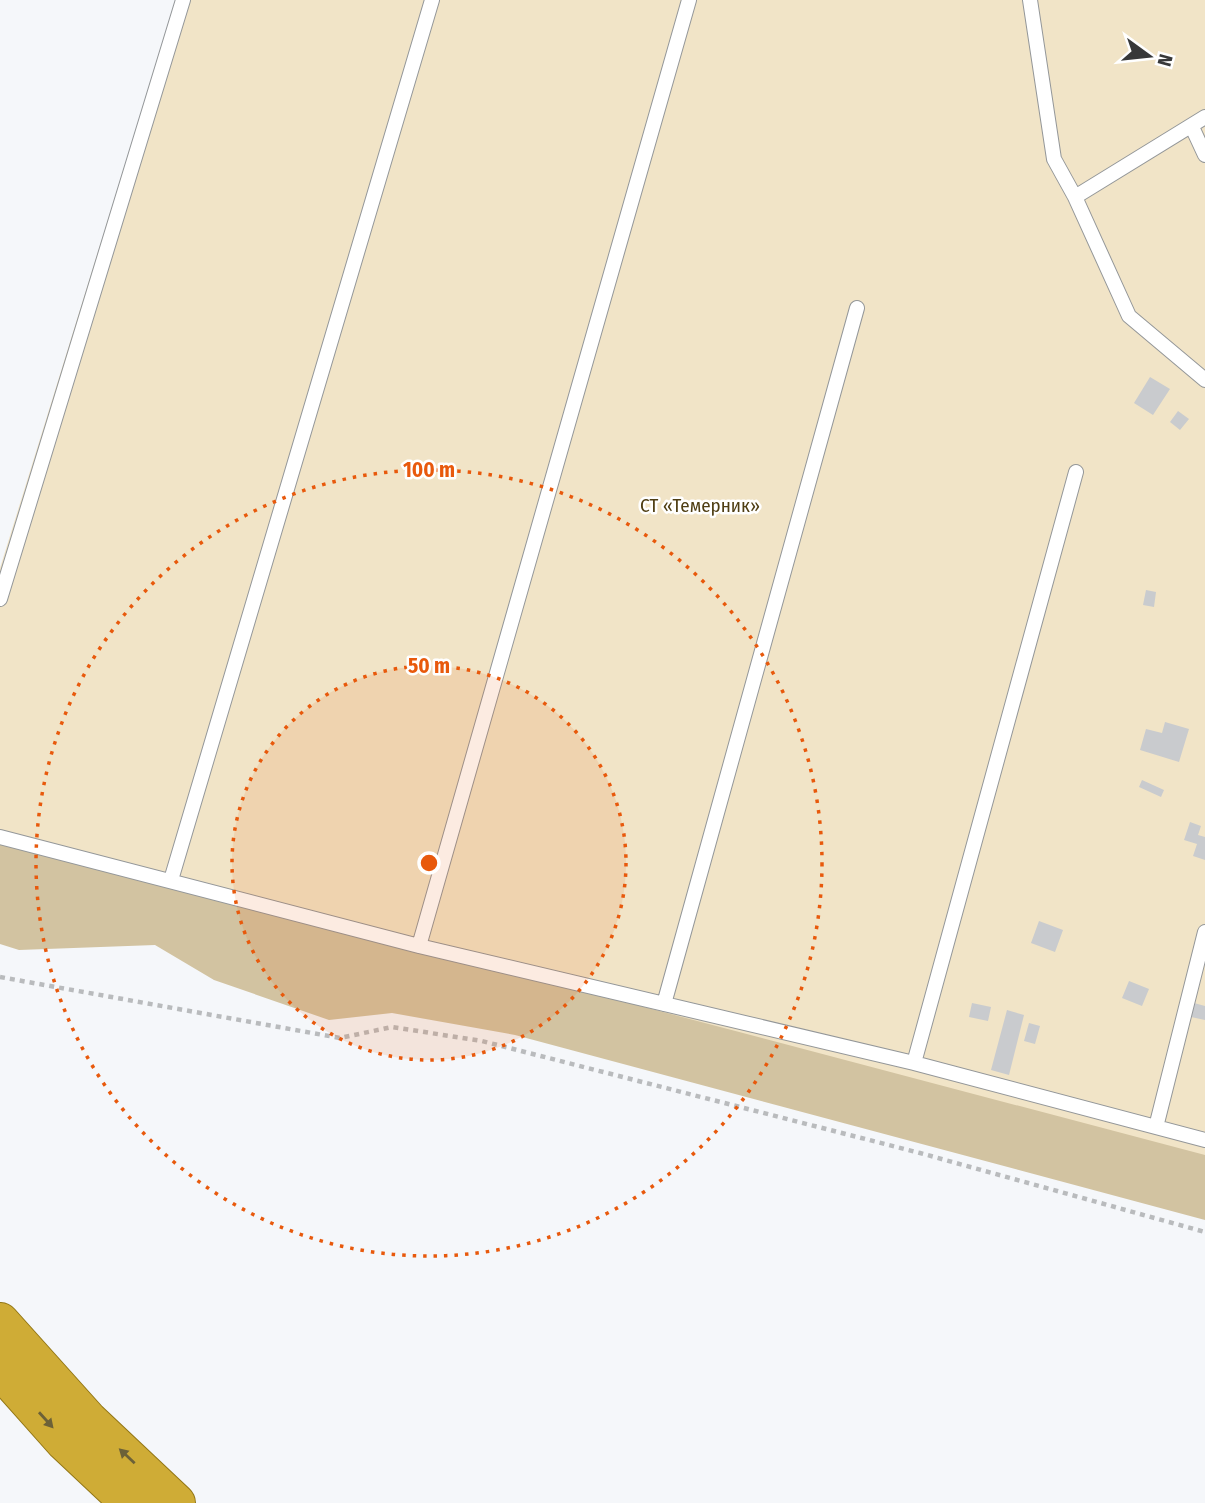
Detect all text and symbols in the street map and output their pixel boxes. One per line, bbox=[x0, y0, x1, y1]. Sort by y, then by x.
north arrow bbox=[1114, 21, 1184, 91]
text: N bbox=[1152, 52, 1178, 69]
text: 100 m bbox=[403, 457, 455, 483]
park label: СТ «Темерник» bbox=[640, 494, 760, 517]
text: 50 m bbox=[408, 653, 450, 679]
centre of rings bbox=[417, 851, 441, 875]
one-way arrow bbox=[37, 1411, 53, 1428]
one-way arrow bbox=[119, 1449, 136, 1465]

